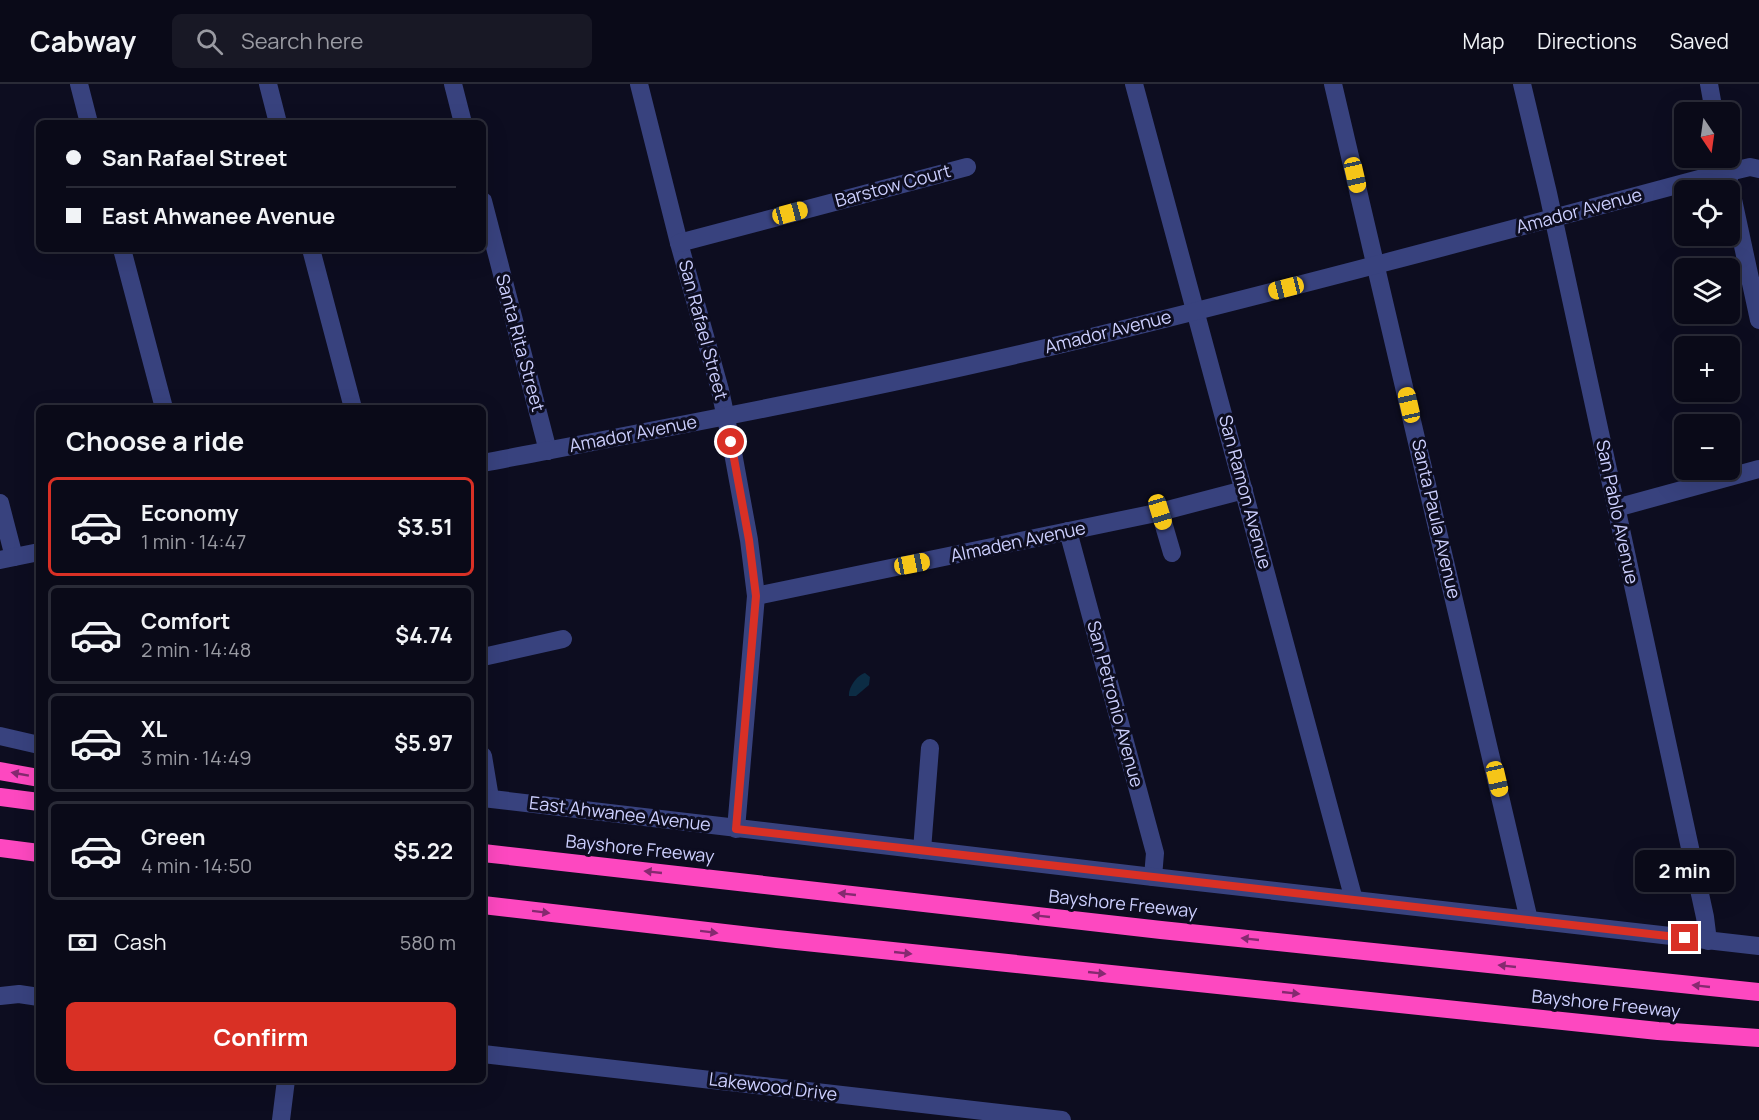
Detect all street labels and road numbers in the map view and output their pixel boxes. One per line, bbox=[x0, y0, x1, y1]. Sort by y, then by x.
street label: Barstow Court bbox=[832, 158, 953, 212]
street label: Amador Avenue bbox=[1513, 182, 1644, 238]
street label: San Rafael Street bbox=[674, 257, 734, 402]
street label: Santa Rita Street bbox=[491, 271, 551, 414]
street label: Amador Avenue bbox=[1042, 304, 1174, 358]
street label: Amador Avenue bbox=[567, 409, 699, 457]
street label: San Ramon Avenue bbox=[1214, 412, 1278, 571]
street label: Santa Paula Avenue bbox=[1407, 437, 1467, 601]
street label: San Pablo Avenue bbox=[1591, 438, 1645, 586]
street label: Almaden Avenue bbox=[948, 515, 1088, 567]
street label: San Petronio Avenue bbox=[1082, 618, 1150, 790]
street label: East Ahwanee Avenue bbox=[528, 790, 712, 836]
street label: Bayshore Freeway bbox=[565, 828, 716, 868]
street label: Bayshore Freeway bbox=[1048, 883, 1199, 923]
street label: Bayshore Freeway bbox=[1531, 983, 1682, 1023]
street label: Lakewood Drive bbox=[708, 1066, 839, 1106]

